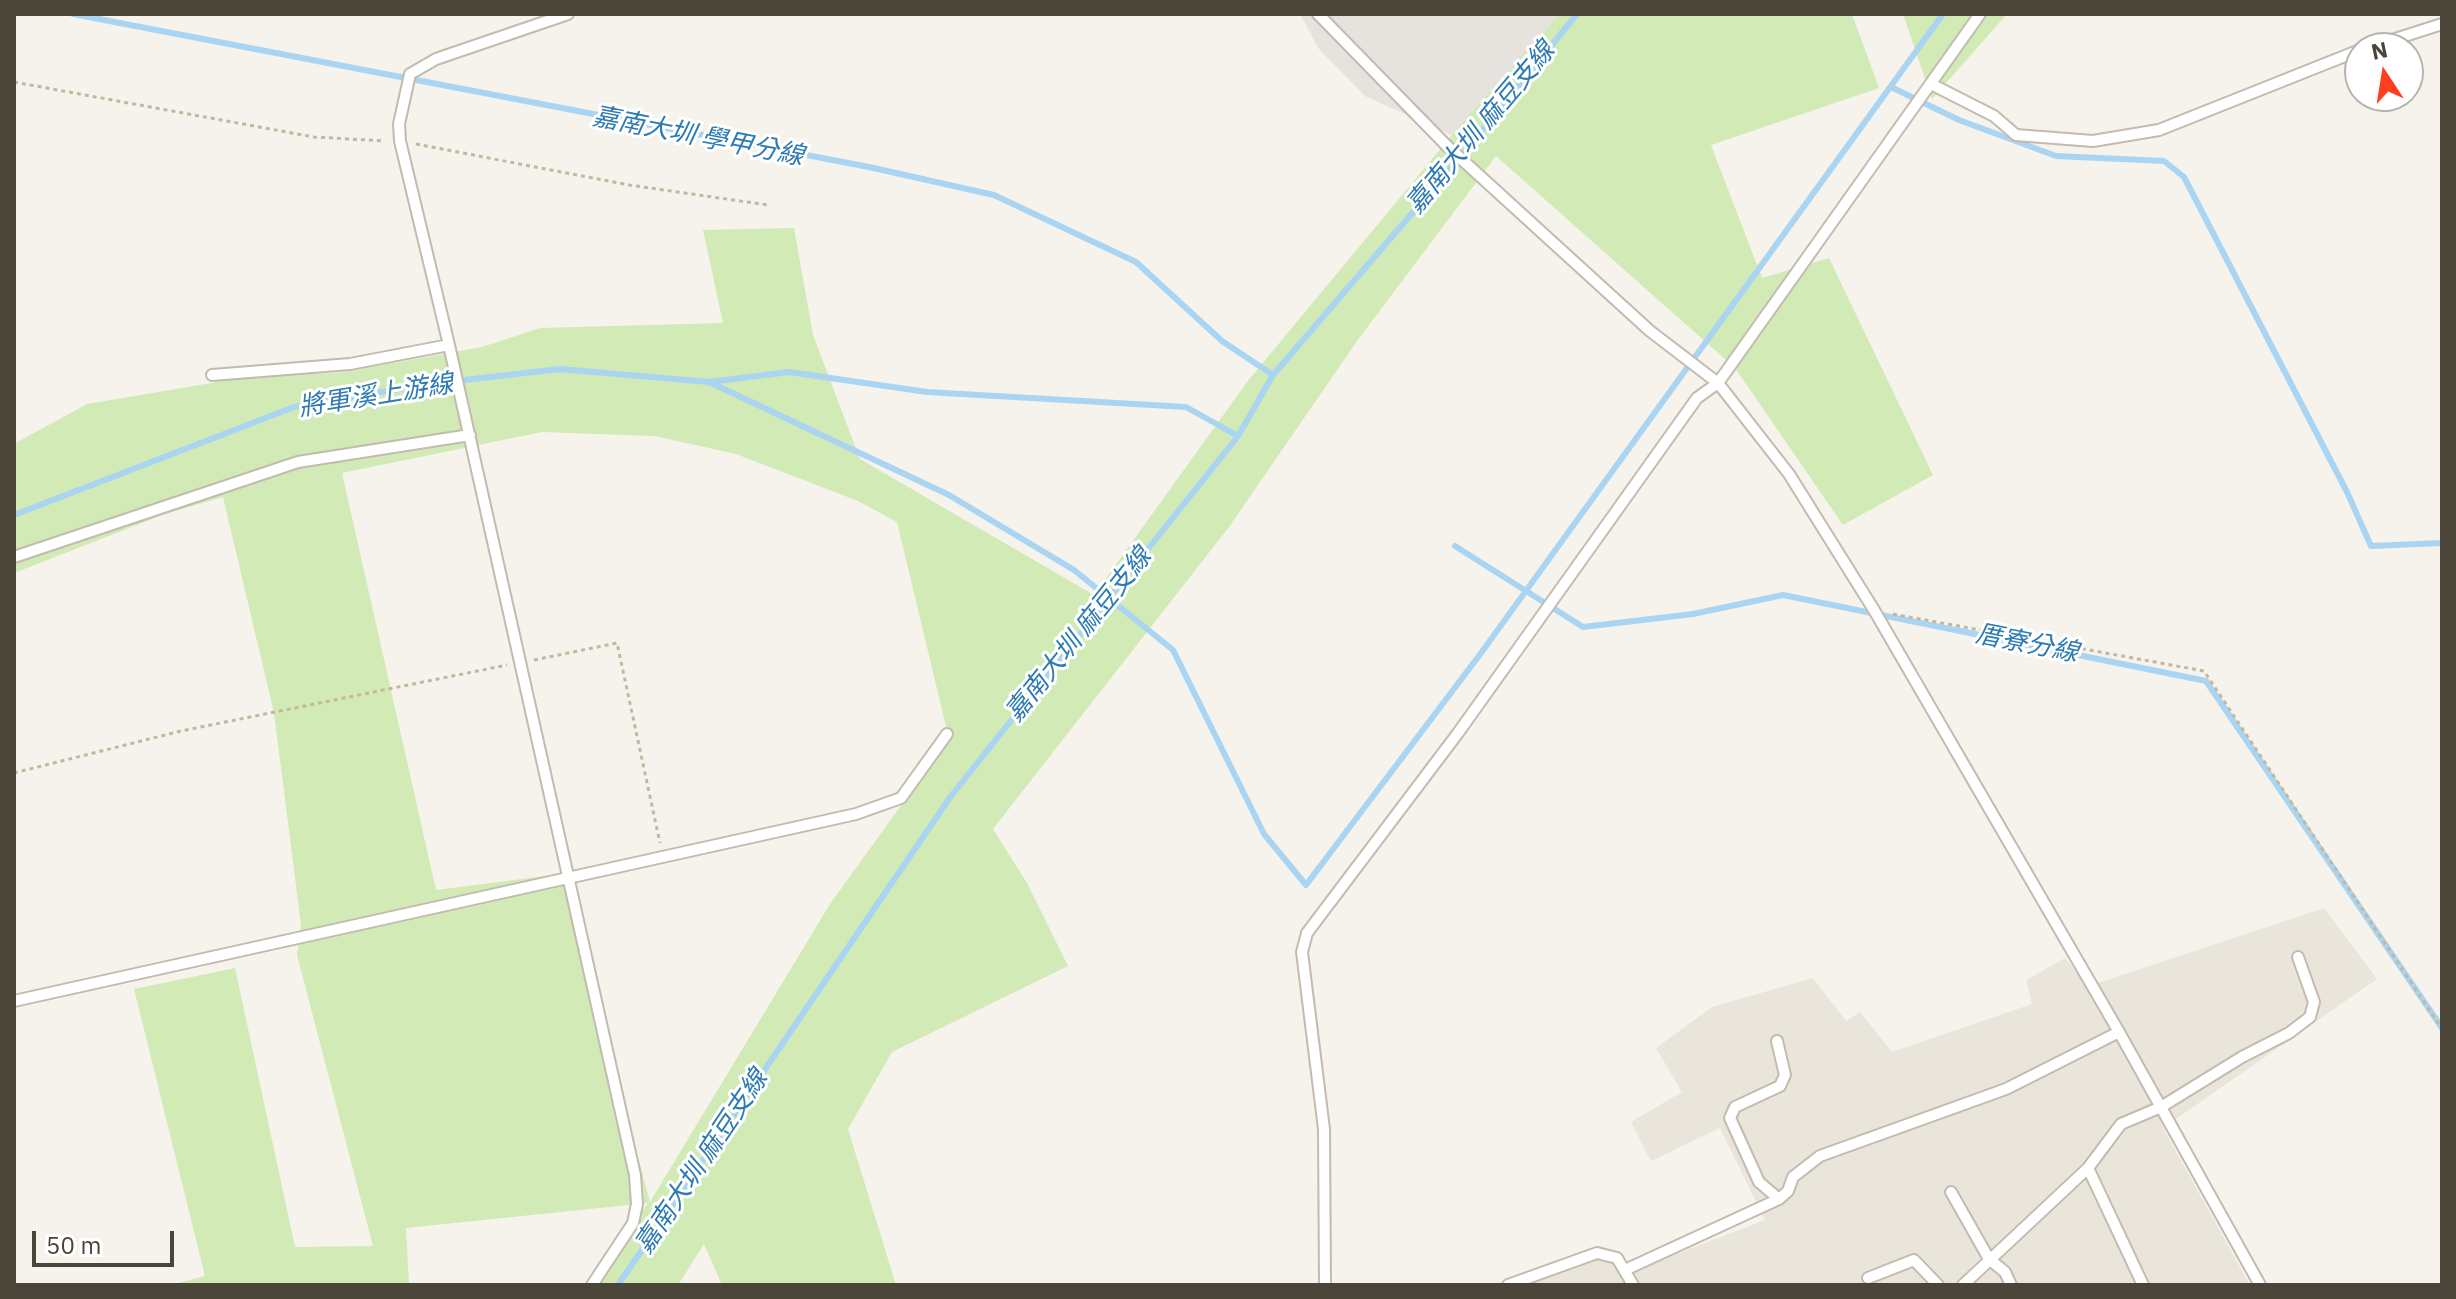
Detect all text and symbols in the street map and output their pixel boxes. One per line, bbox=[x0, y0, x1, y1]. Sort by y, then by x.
north arrow bbox=[2344, 32, 2424, 112]
text: N bbox=[2369, 34, 2390, 66]
water label: 嘉南大圳 麻豆支線 bbox=[1400, 36, 1562, 220]
water label: 嘉南大圳 學甲分線 bbox=[590, 101, 806, 173]
water label: 將軍溪上游線 bbox=[297, 368, 455, 424]
water label: 嘉南大圳 麻豆支線 bbox=[999, 542, 1159, 728]
water label: 厝寮分線 bbox=[1973, 619, 2081, 669]
water label: 嘉南大圳 麻豆支線 bbox=[629, 1065, 775, 1259]
scale bar bbox=[36, 1215, 178, 1265]
text: 50 m bbox=[46, 1229, 101, 1261]

